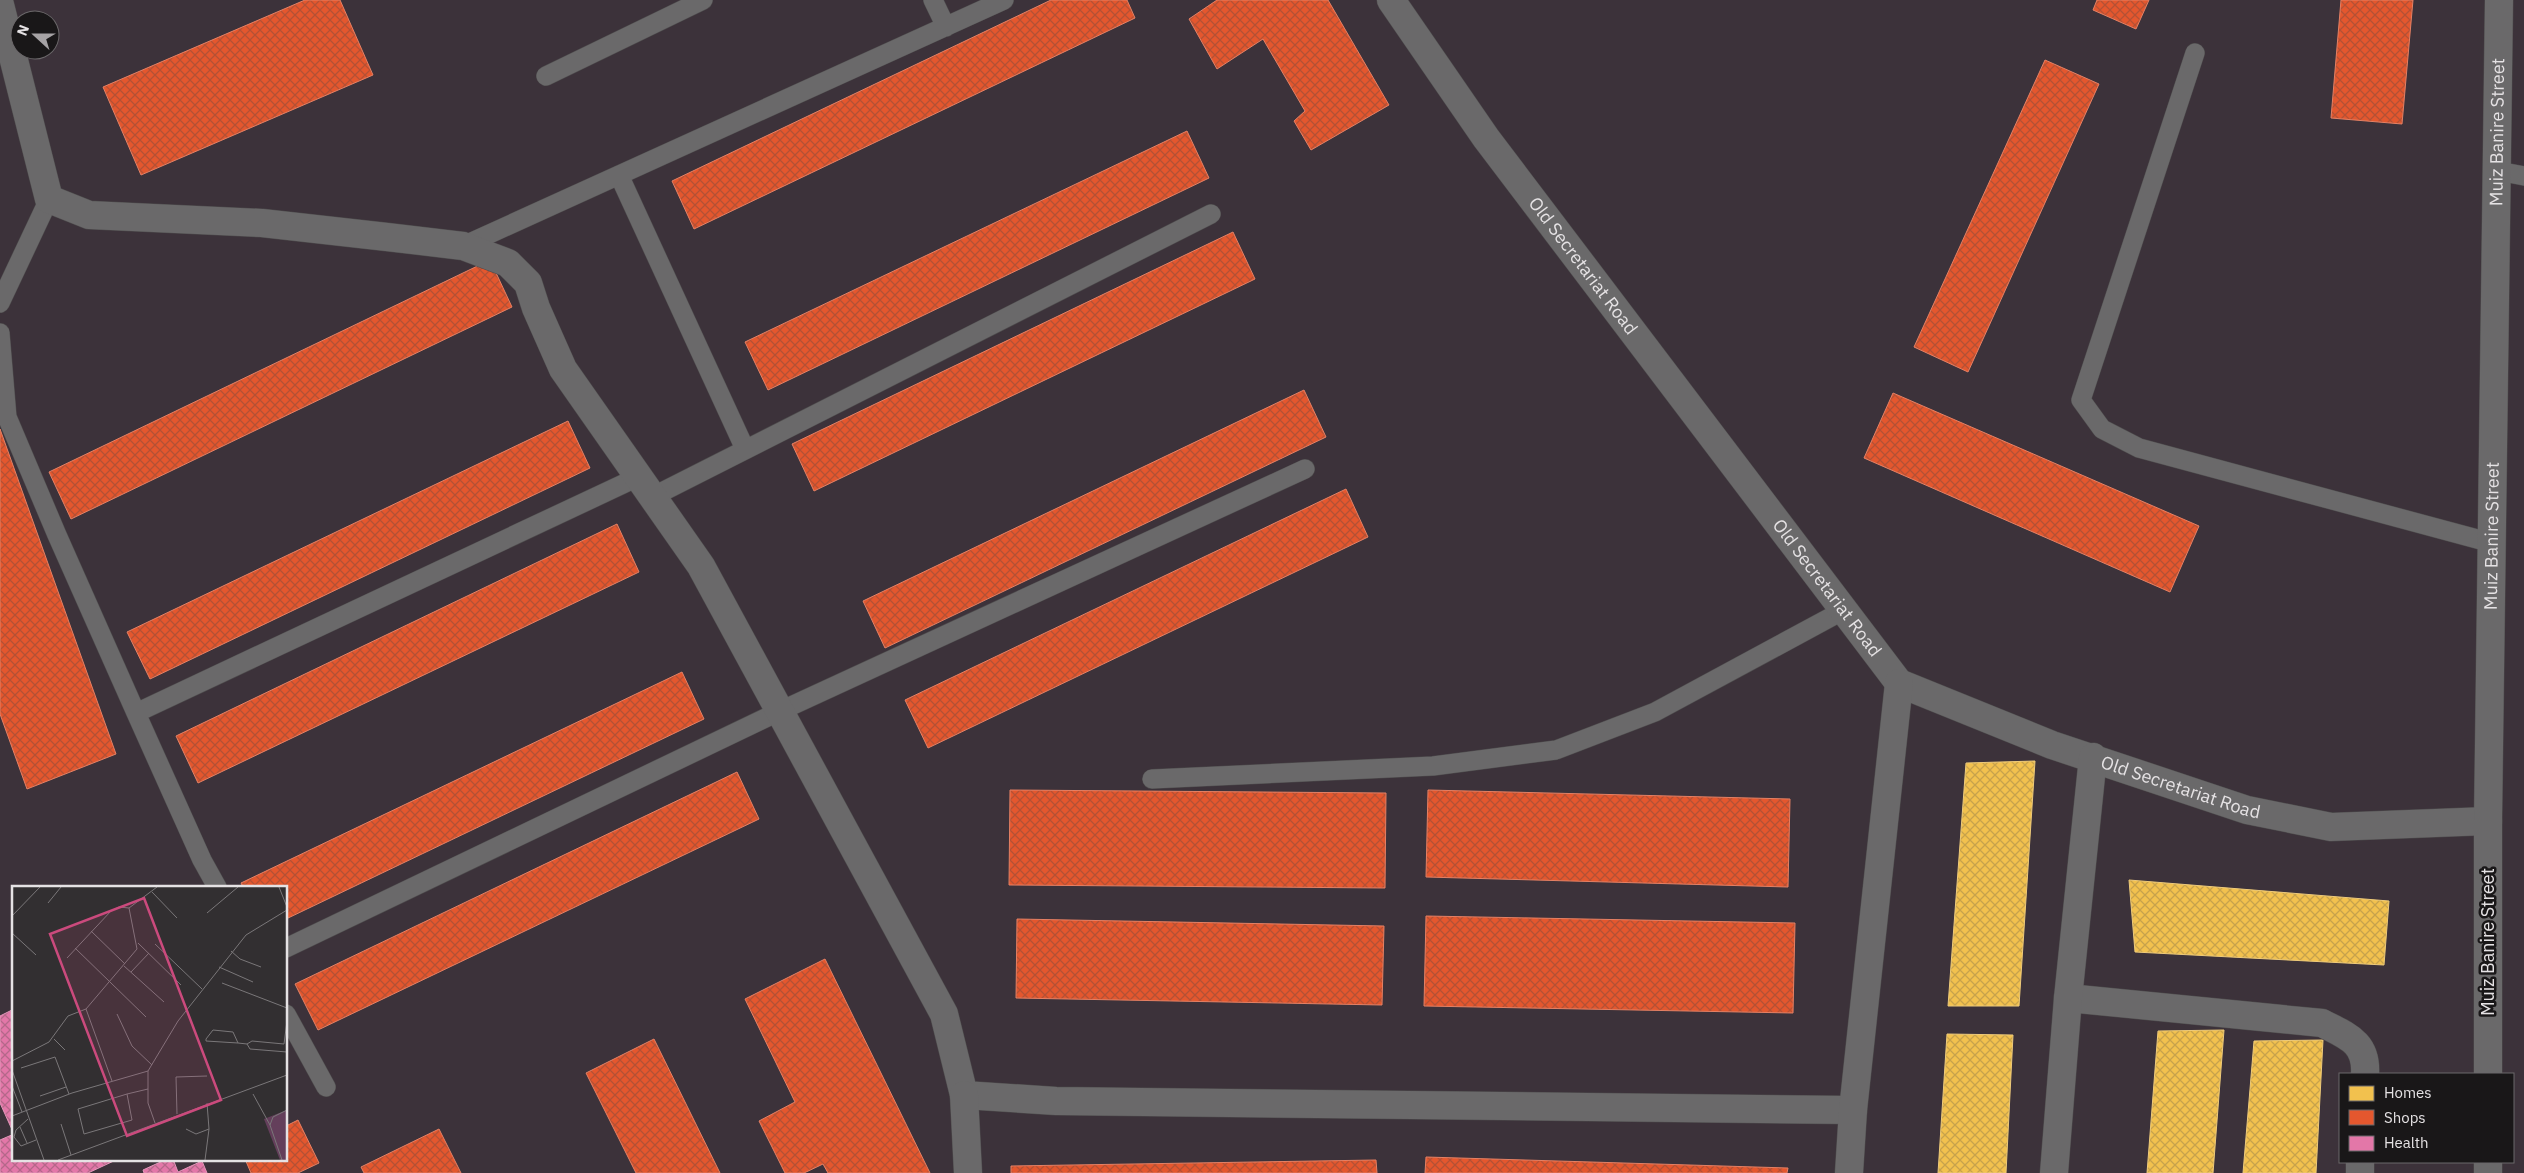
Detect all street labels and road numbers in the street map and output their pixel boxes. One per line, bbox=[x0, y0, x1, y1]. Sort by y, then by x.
street label: Muiz Banire Street bbox=[2484, 58, 2509, 206]
street label: Old Secretariat Road bbox=[1524, 192, 1643, 339]
street label: Muiz Banire Street bbox=[2479, 462, 2504, 610]
street label: Old Secretariat Road bbox=[1768, 514, 1887, 661]
street label: Old Secretariat Road bbox=[2098, 750, 2263, 823]
street label: Muiz Banire Street bbox=[2476, 868, 2499, 1016]

